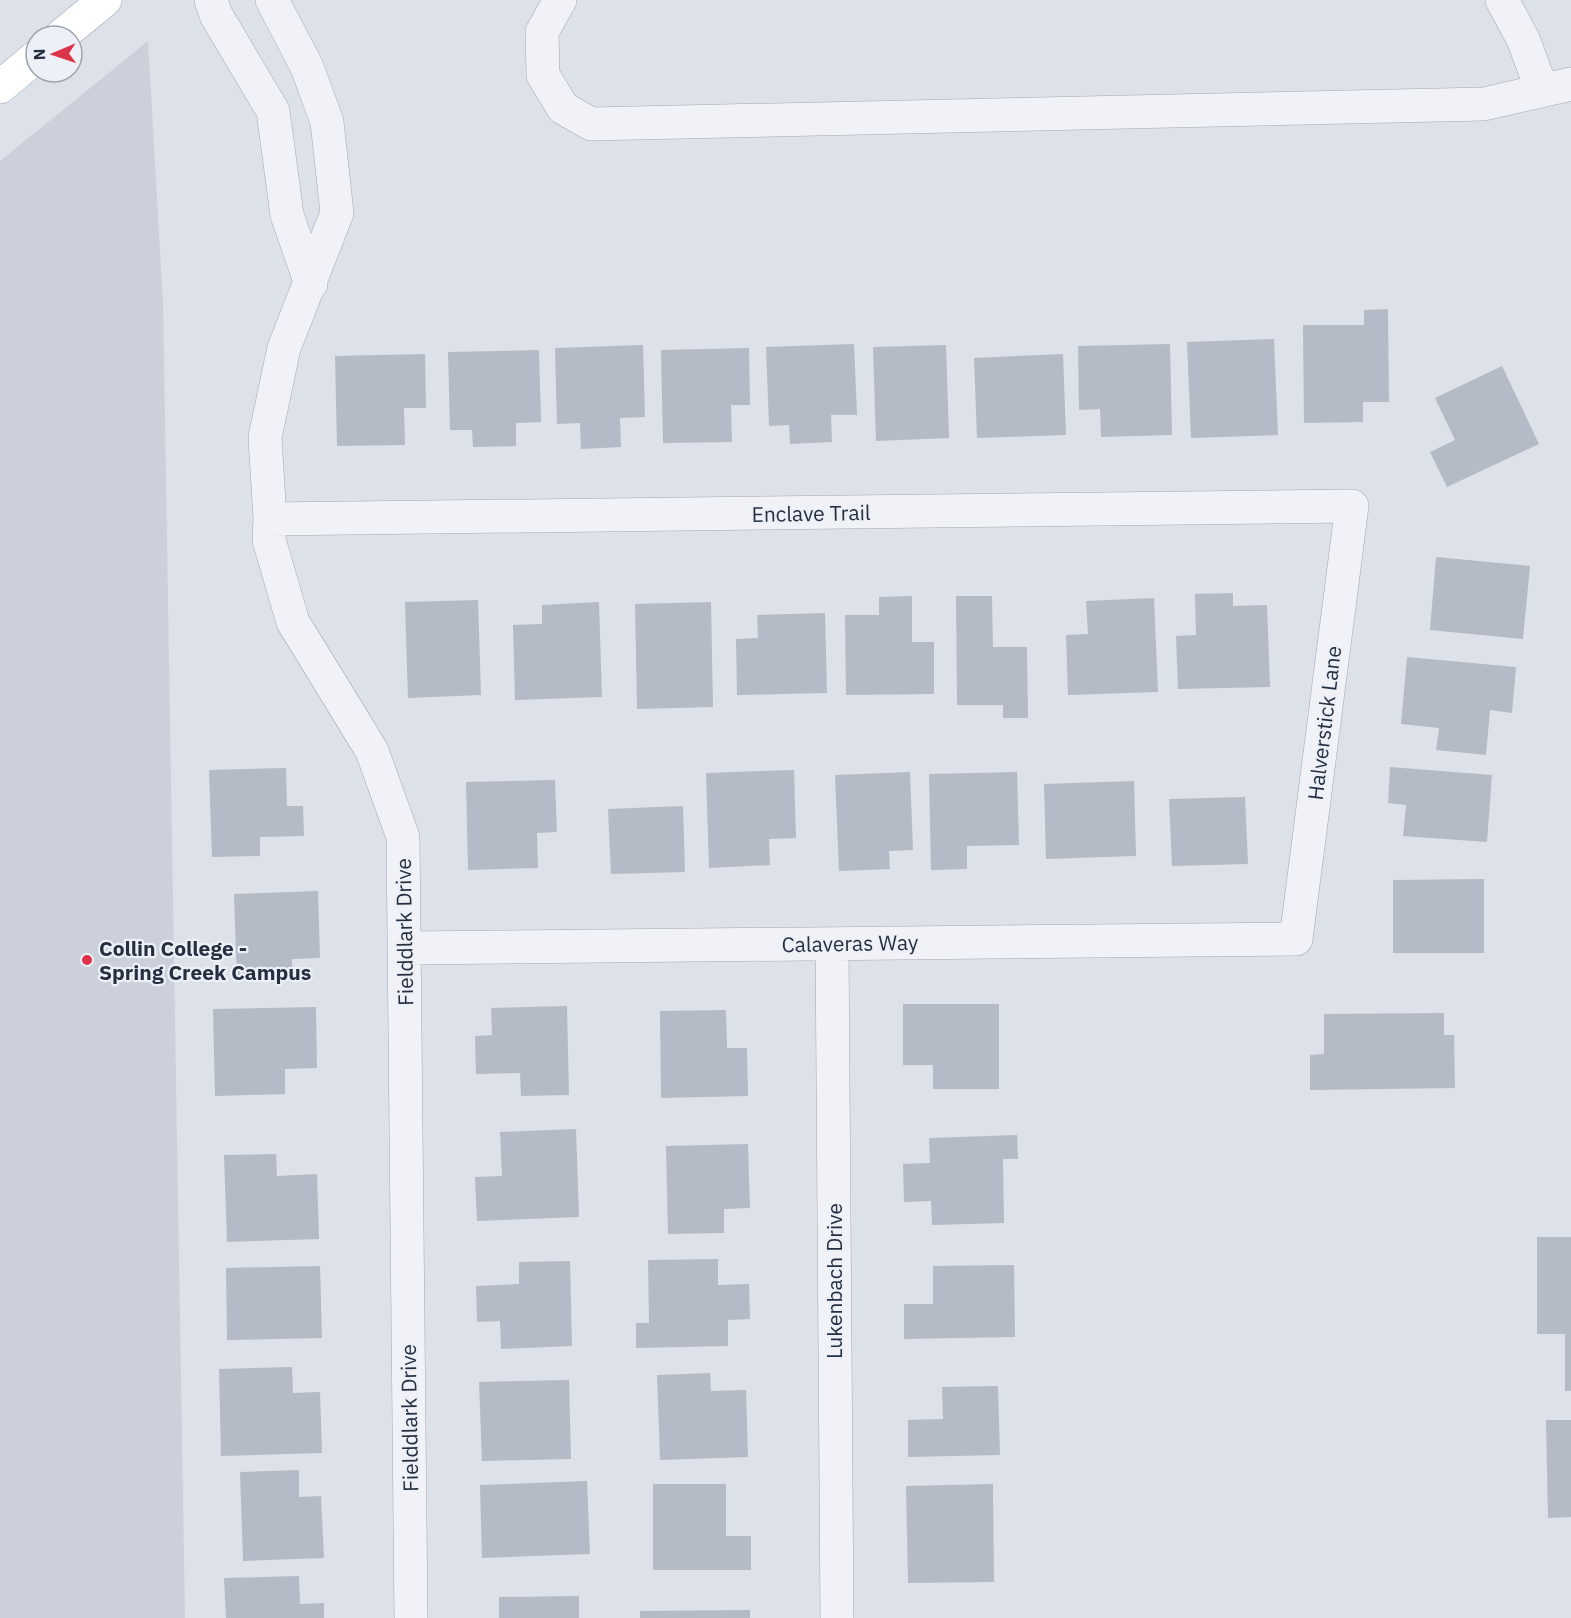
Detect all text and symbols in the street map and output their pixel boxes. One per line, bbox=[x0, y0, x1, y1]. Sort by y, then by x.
north arrow bbox=[24, 24, 84, 84]
text: N bbox=[29, 48, 49, 61]
street label: Enclave Trail bbox=[751, 498, 871, 528]
street label: Halverstick Lane bbox=[1301, 644, 1347, 802]
street label: Fielddlark Drive bbox=[389, 858, 419, 1006]
street label: Calaveras Way bbox=[781, 928, 919, 958]
place label: Collin College - Spring Creek Campus bbox=[99, 934, 311, 986]
marker: Collin College - Spring Creek Campus bbox=[80, 953, 94, 967]
street label: Lukenbach Drive bbox=[820, 1203, 848, 1359]
street label: Fielddlark Drive bbox=[394, 1344, 424, 1492]

